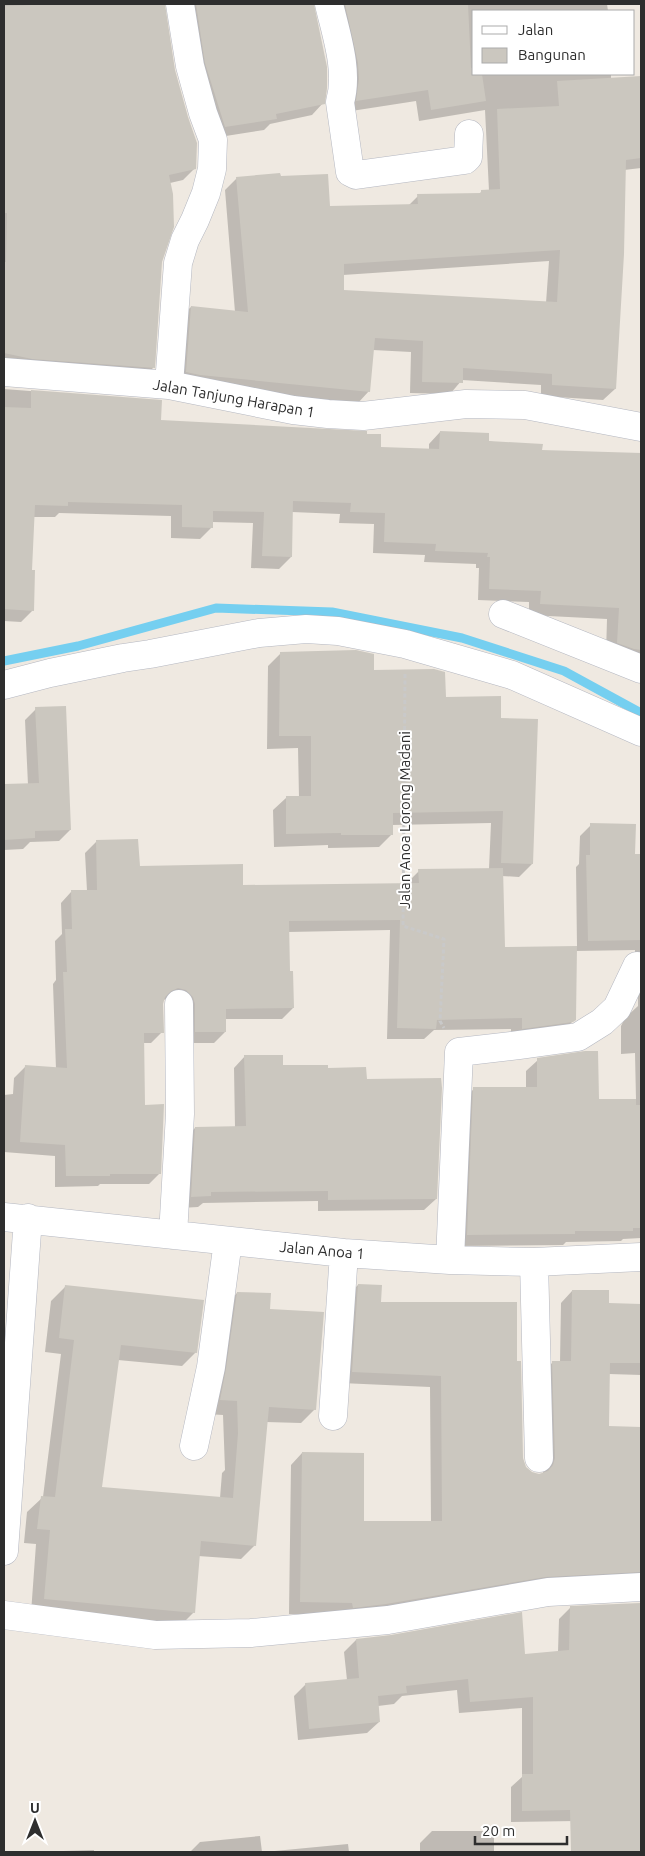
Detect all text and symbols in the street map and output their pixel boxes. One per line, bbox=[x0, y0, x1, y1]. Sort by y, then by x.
legend bbox=[472, 10, 635, 75]
text: Jalan bbox=[518, 21, 553, 38]
text: Bangunan bbox=[518, 46, 586, 63]
street label: Jalan Tanjung Harapan 1 bbox=[152, 375, 316, 421]
street label: Jalan Anoa Lorong Madani bbox=[396, 731, 413, 909]
street label: Jalan Anoa 1 bbox=[279, 1238, 365, 1262]
north arrow bbox=[10, 1796, 60, 1846]
text: U bbox=[30, 1800, 40, 1816]
scale bar bbox=[475, 1814, 568, 1846]
text: 20 m bbox=[482, 1822, 515, 1839]

